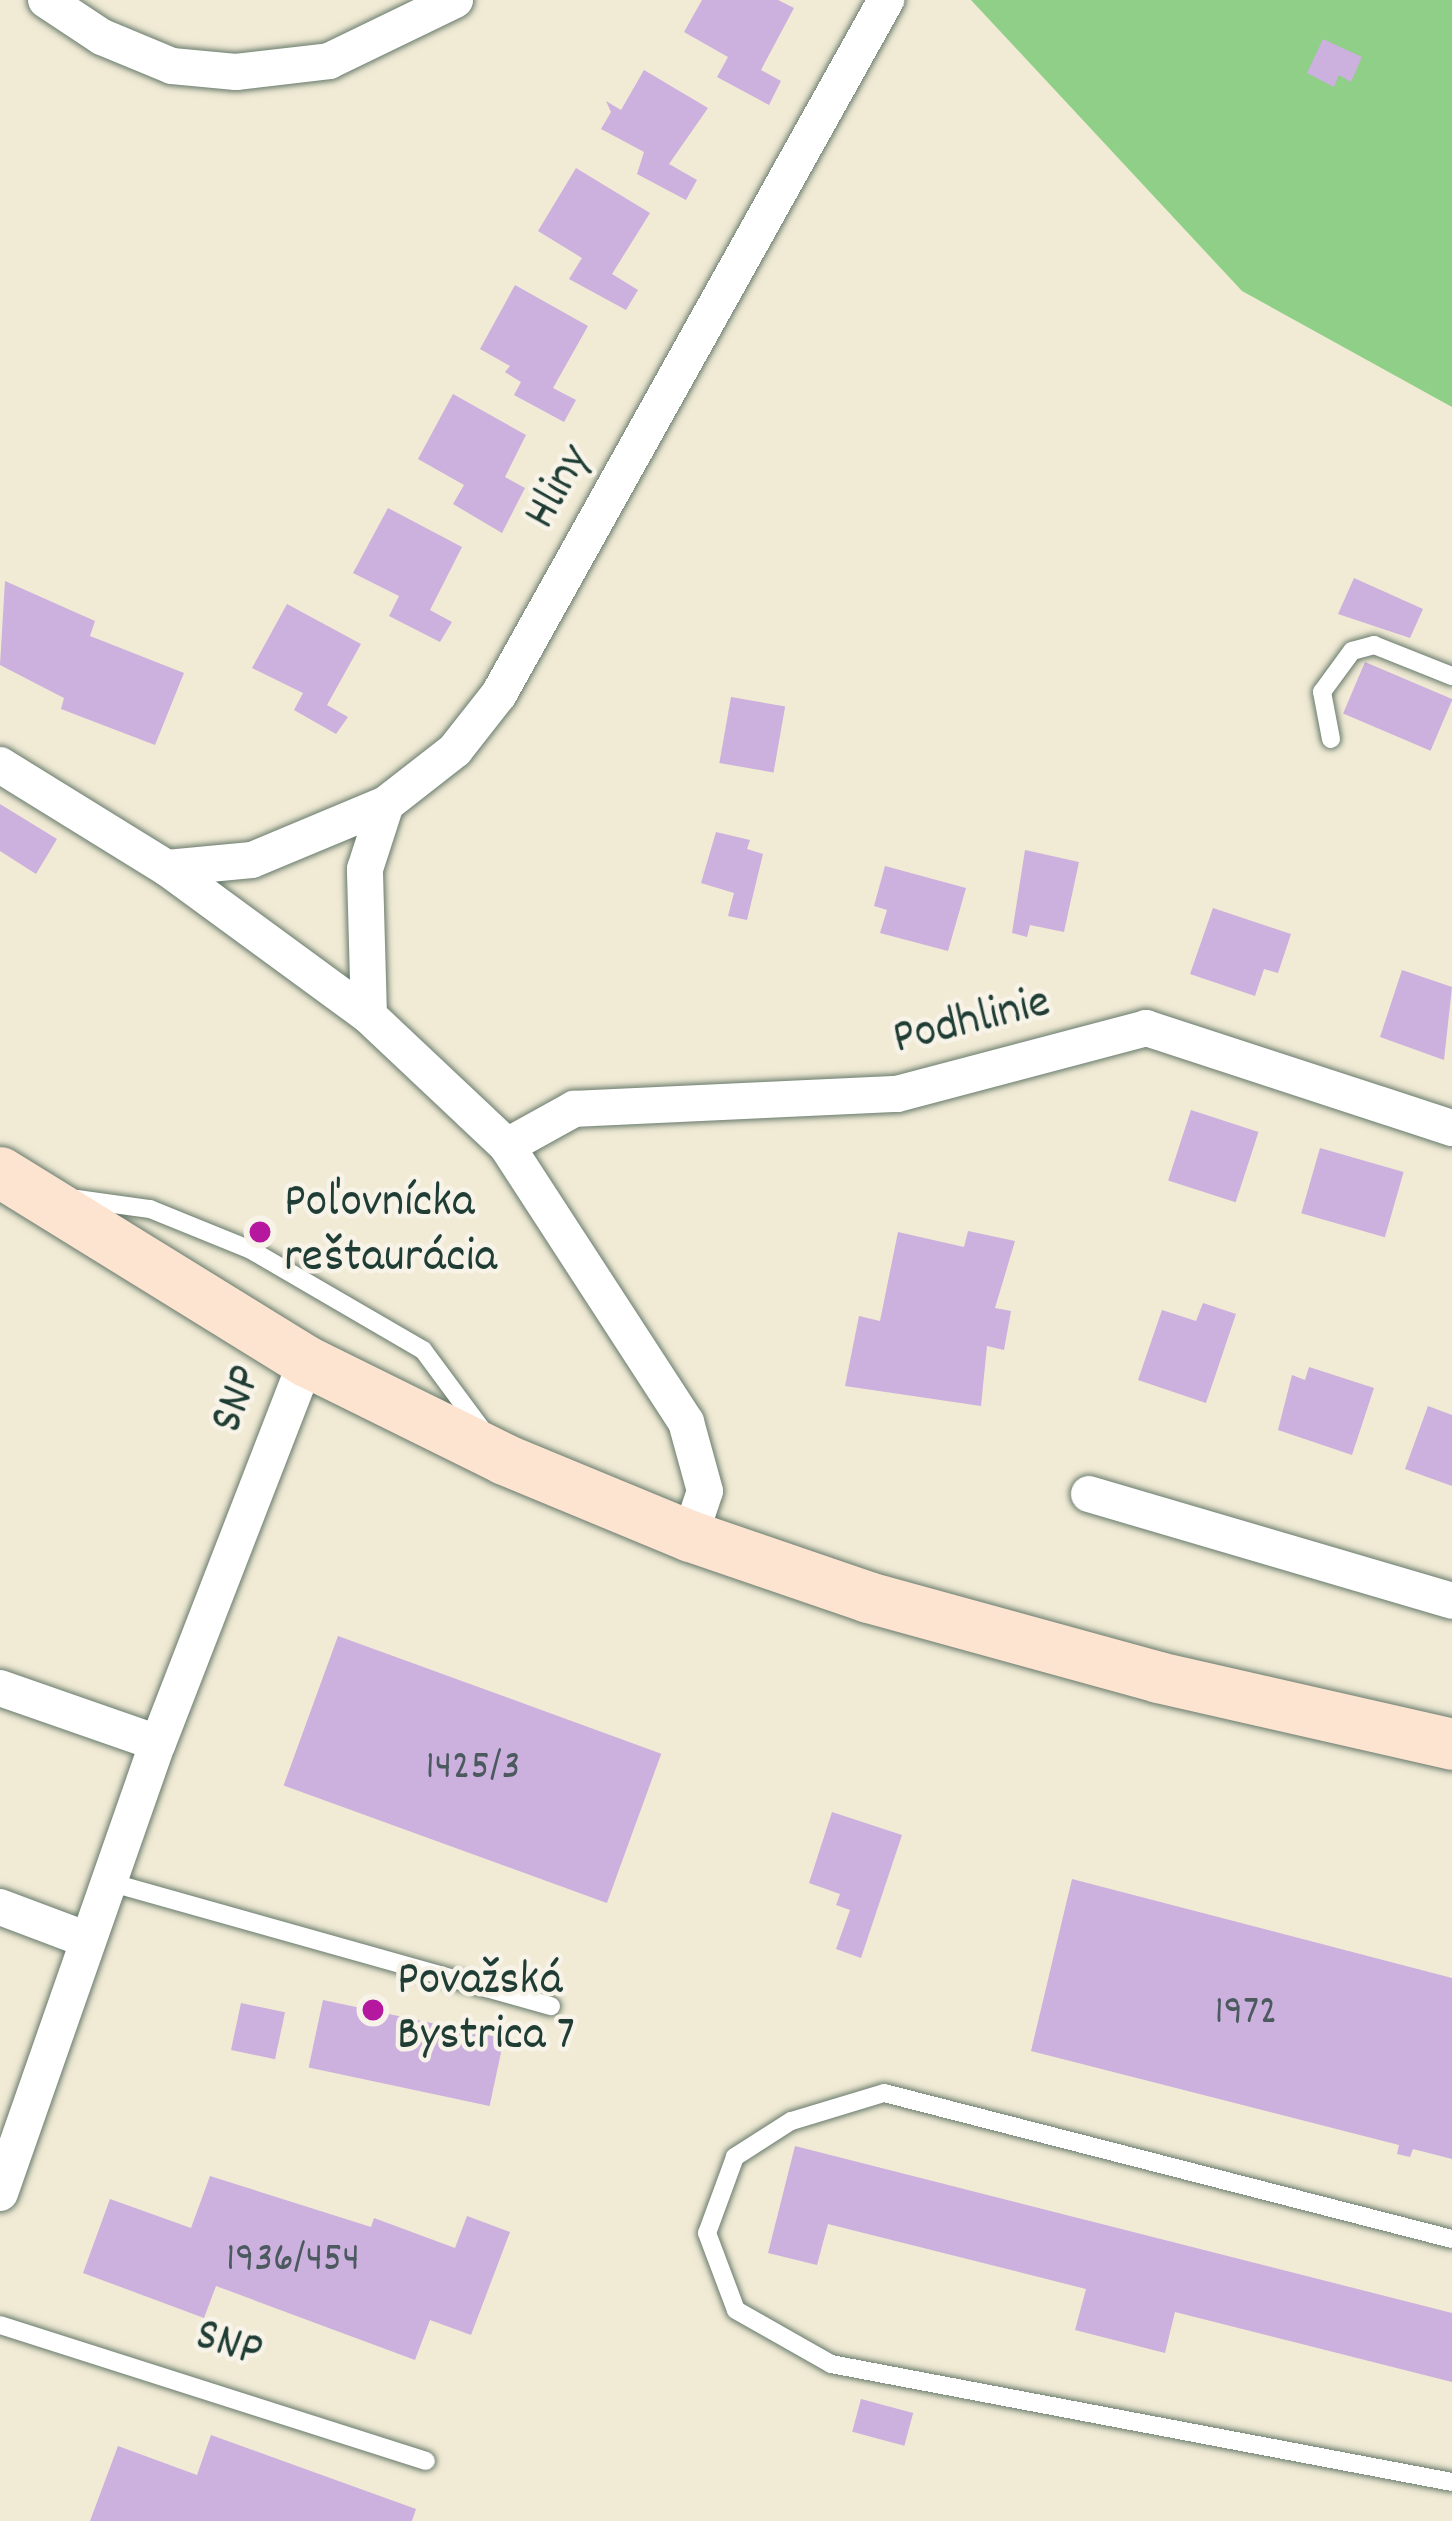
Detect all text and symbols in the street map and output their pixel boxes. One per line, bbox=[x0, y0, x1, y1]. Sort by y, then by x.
street label: Hliny bbox=[514, 436, 606, 540]
street label: Podhlinie bbox=[887, 976, 1057, 1070]
place label: Poľovnícka reštaurácia bbox=[284, 1175, 497, 1288]
marker: Poľovnícka reštaurácia bbox=[247, 1219, 273, 1245]
street label: SNP bbox=[200, 1359, 278, 1441]
house number: 1425/3 bbox=[425, 1744, 521, 1794]
place label: Považská Bystrica 7 bbox=[397, 1953, 575, 2066]
house number: 1972 bbox=[1215, 1989, 1277, 2039]
marker: Považská Bystrica 7 bbox=[360, 1997, 386, 2023]
house number: 1936/454 bbox=[226, 2236, 360, 2286]
street label: SNP bbox=[187, 2308, 269, 2384]

